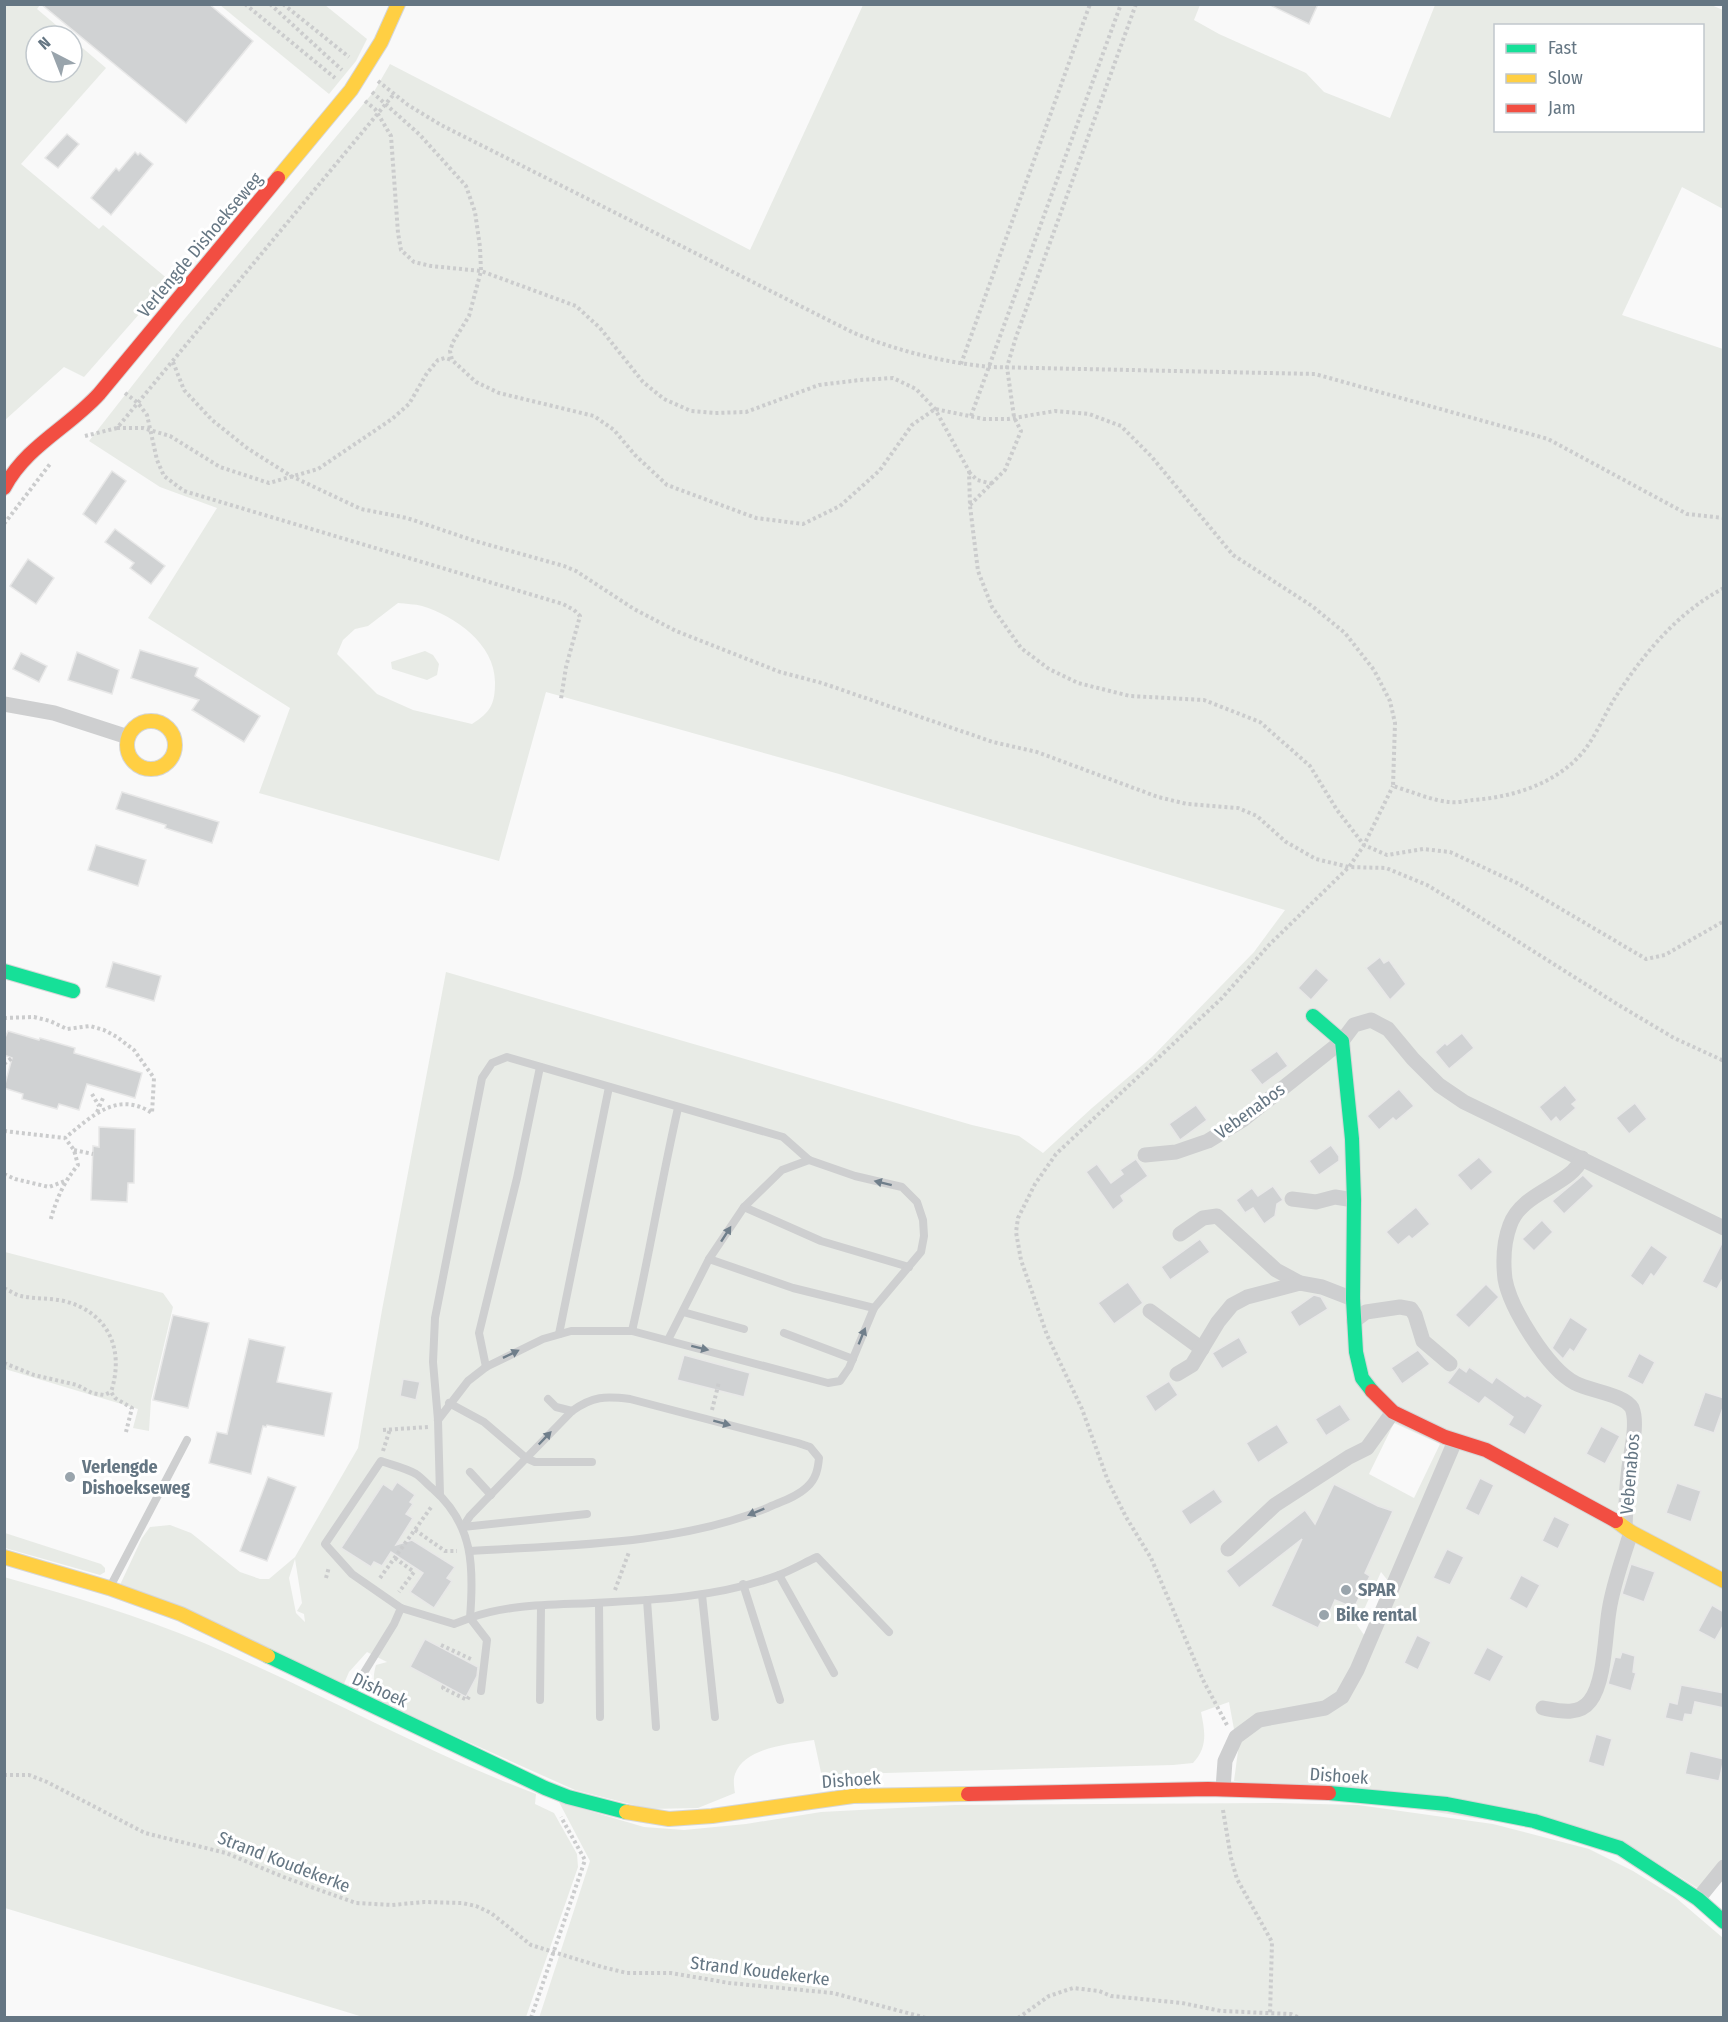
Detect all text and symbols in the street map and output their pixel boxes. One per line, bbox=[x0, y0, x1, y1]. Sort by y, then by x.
north arrow bbox=[24, 24, 84, 84]
legend bbox=[1494, 24, 1704, 132]
text: N bbox=[34, 33, 54, 53]
text: Fast bbox=[1548, 37, 1577, 59]
text: Slow bbox=[1548, 67, 1583, 89]
text: Jam bbox=[1548, 97, 1576, 119]
street label: Verlengde Dishoekseweg bbox=[133, 168, 267, 322]
street label: Vebenabos bbox=[1211, 1078, 1290, 1144]
one-way arrow bbox=[874, 1177, 892, 1187]
one-way arrow bbox=[720, 1226, 731, 1242]
one-way arrow bbox=[857, 1327, 867, 1345]
one-way arrow bbox=[690, 1344, 709, 1354]
one-way arrow bbox=[502, 1349, 519, 1358]
one-way arrow bbox=[713, 1418, 731, 1428]
one-way arrow bbox=[538, 1432, 552, 1446]
street label: Vebenabos bbox=[1616, 1432, 1645, 1515]
place label: Verlengde Dishoekseweg bbox=[81, 1456, 190, 1499]
marker: Verlengde Dishoekseweg bbox=[63, 1470, 77, 1484]
one-way arrow bbox=[747, 1508, 765, 1517]
place label: SPAR bbox=[1358, 1579, 1397, 1601]
marker: SPAR bbox=[1339, 1583, 1353, 1597]
place label: Bike rental bbox=[1336, 1604, 1417, 1626]
marker: Bike rental bbox=[1317, 1608, 1331, 1622]
street label: Dishoek bbox=[349, 1668, 412, 1713]
street label: Dishoek bbox=[1309, 1763, 1370, 1789]
street label: Dishoek bbox=[821, 1767, 882, 1793]
street label: Strand Koudekerke bbox=[215, 1827, 353, 1897]
street label: Strand Koudekerke bbox=[689, 1952, 831, 1990]

